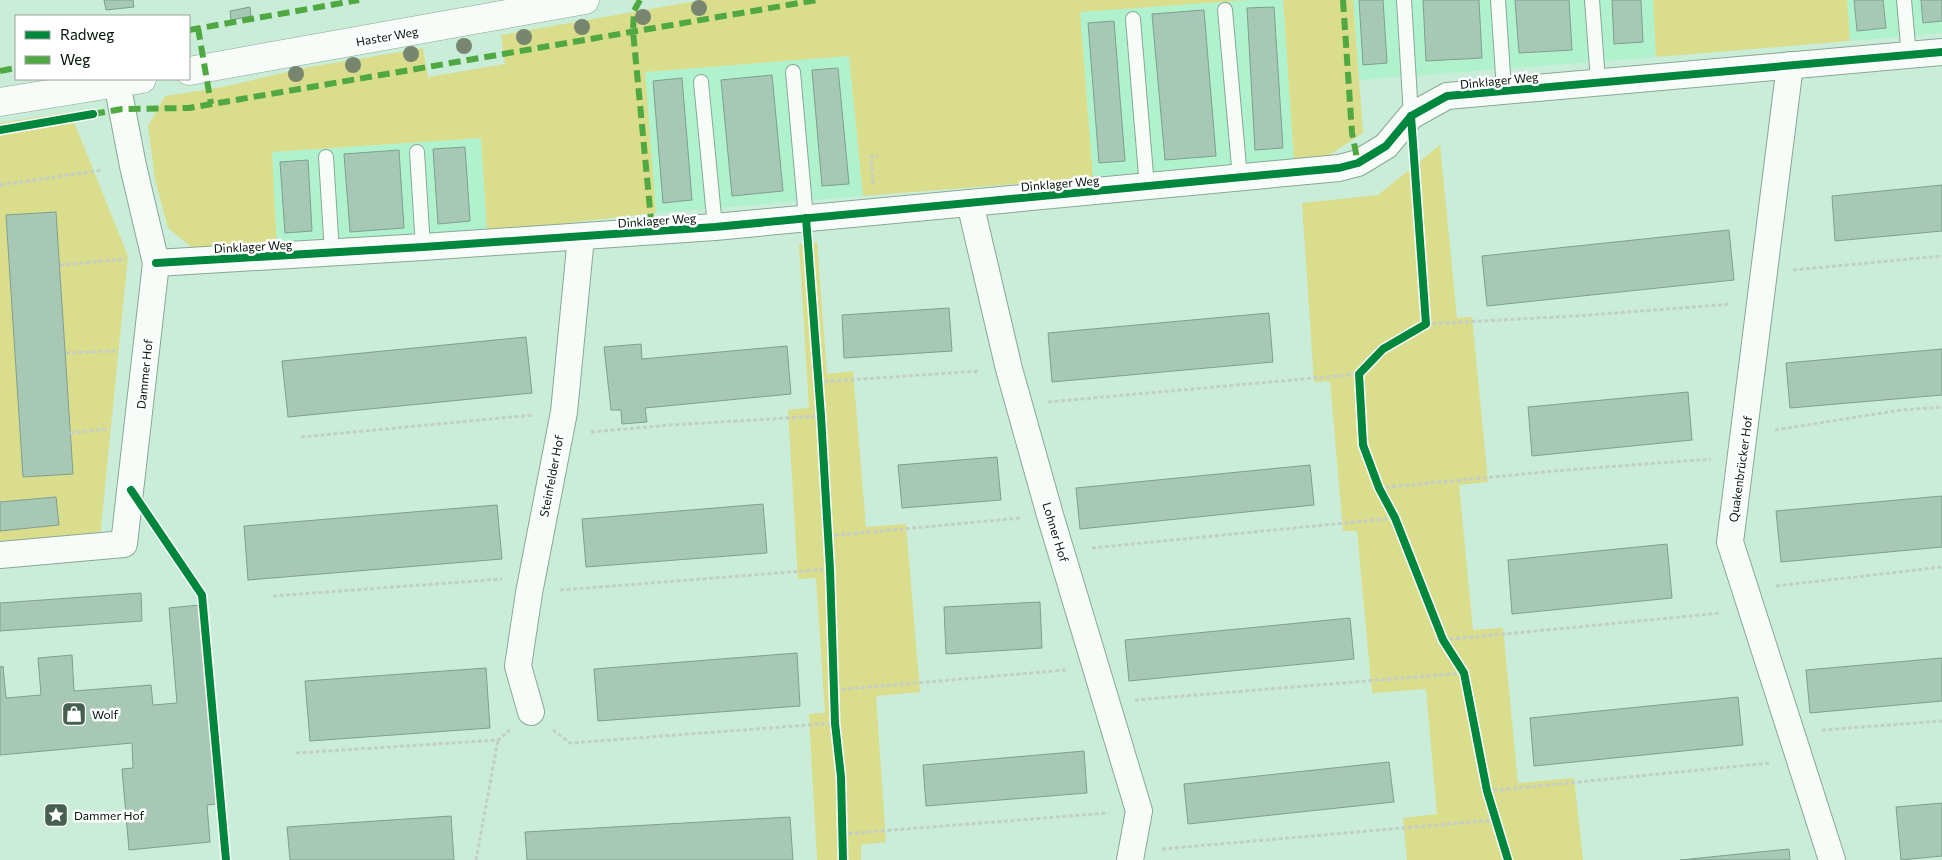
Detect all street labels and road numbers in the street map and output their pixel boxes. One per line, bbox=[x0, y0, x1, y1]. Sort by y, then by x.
street label: Haster Weg bbox=[355, 24, 420, 48]
street label: Dinklager Weg bbox=[1459, 69, 1539, 91]
street label: Dinklager Weg bbox=[1020, 173, 1100, 193]
street label: Dinklager Weg bbox=[617, 210, 697, 230]
street label: Dinklager Weg bbox=[213, 237, 293, 255]
street label: Dammer Hof bbox=[133, 338, 155, 410]
street label: Quakenbrücker Hof bbox=[1726, 415, 1754, 523]
street label: Steinfelder Hof bbox=[536, 434, 566, 518]
street label: Lohner Hof bbox=[1040, 500, 1072, 564]

